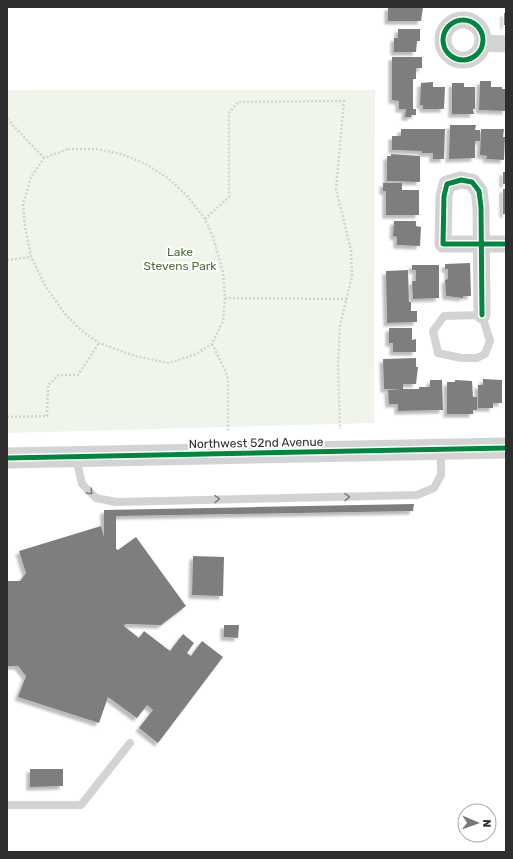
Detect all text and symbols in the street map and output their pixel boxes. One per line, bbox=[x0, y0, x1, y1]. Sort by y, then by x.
park label: Lake Stevens Park bbox=[143, 245, 217, 273]
street label: Northwest 52nd Avenue bbox=[188, 435, 324, 451]
one-way arrow bbox=[85, 487, 93, 495]
one-way arrow bbox=[344, 492, 350, 501]
one-way arrow bbox=[214, 495, 220, 504]
north arrow bbox=[457, 803, 497, 843]
text: N bbox=[480, 819, 493, 828]

